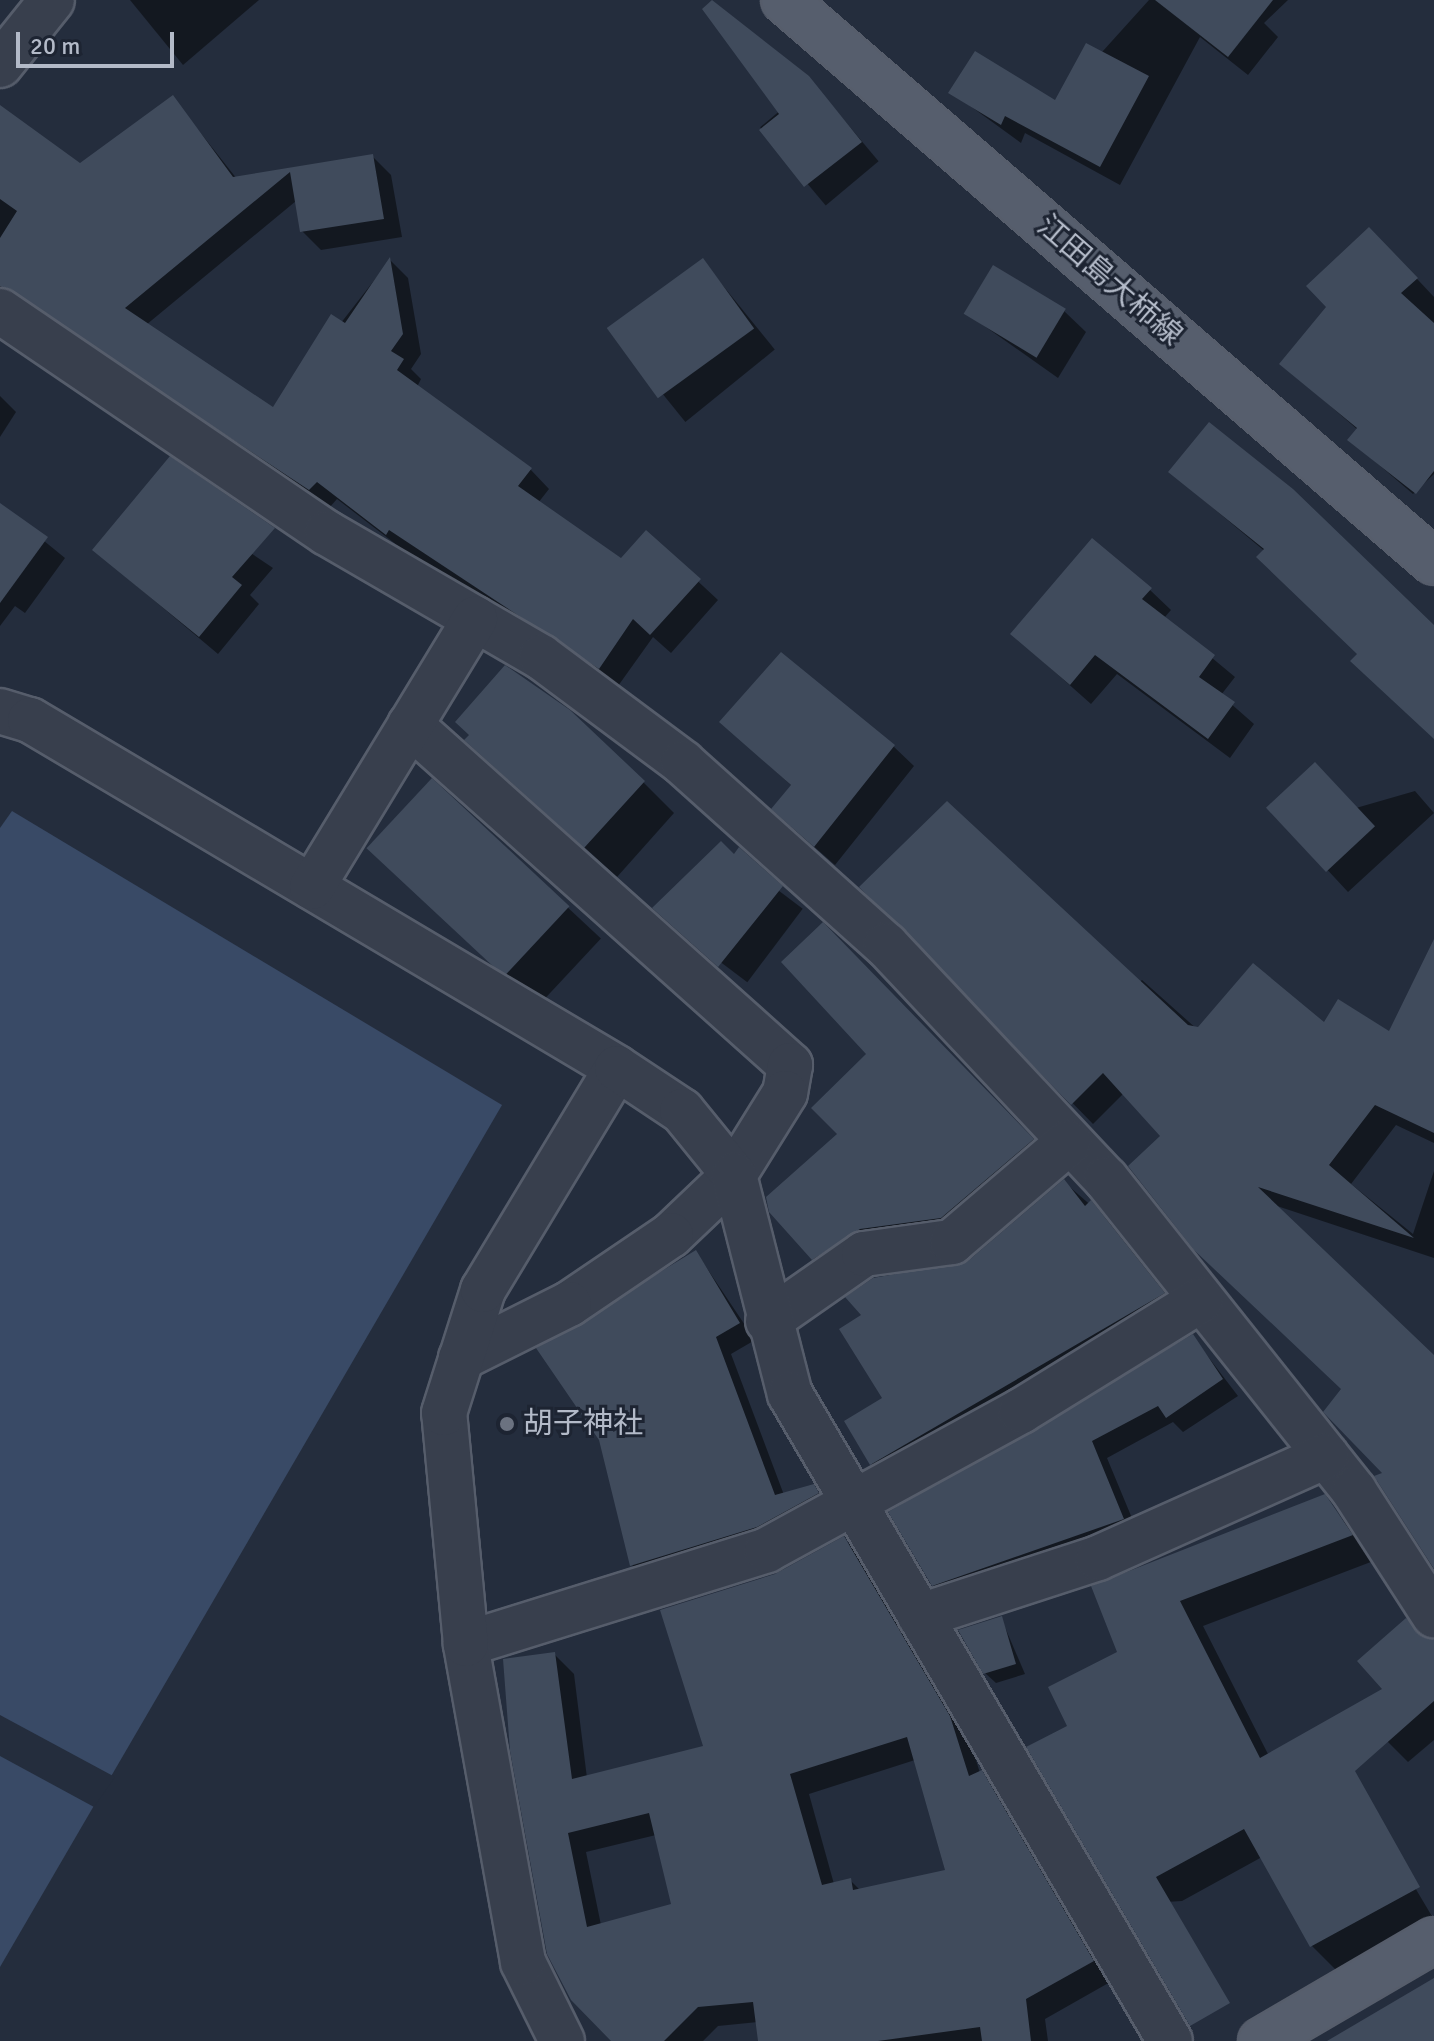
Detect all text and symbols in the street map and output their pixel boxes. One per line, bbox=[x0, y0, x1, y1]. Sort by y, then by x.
scale bar bbox=[20, 16, 178, 66]
text: 20 m bbox=[30, 31, 80, 61]
street label: 江田島大柿線 bbox=[1029, 208, 1189, 354]
place label: 胡子神社 bbox=[523, 1406, 643, 1442]
marker: 胡子神社 bbox=[498, 1415, 516, 1433]

